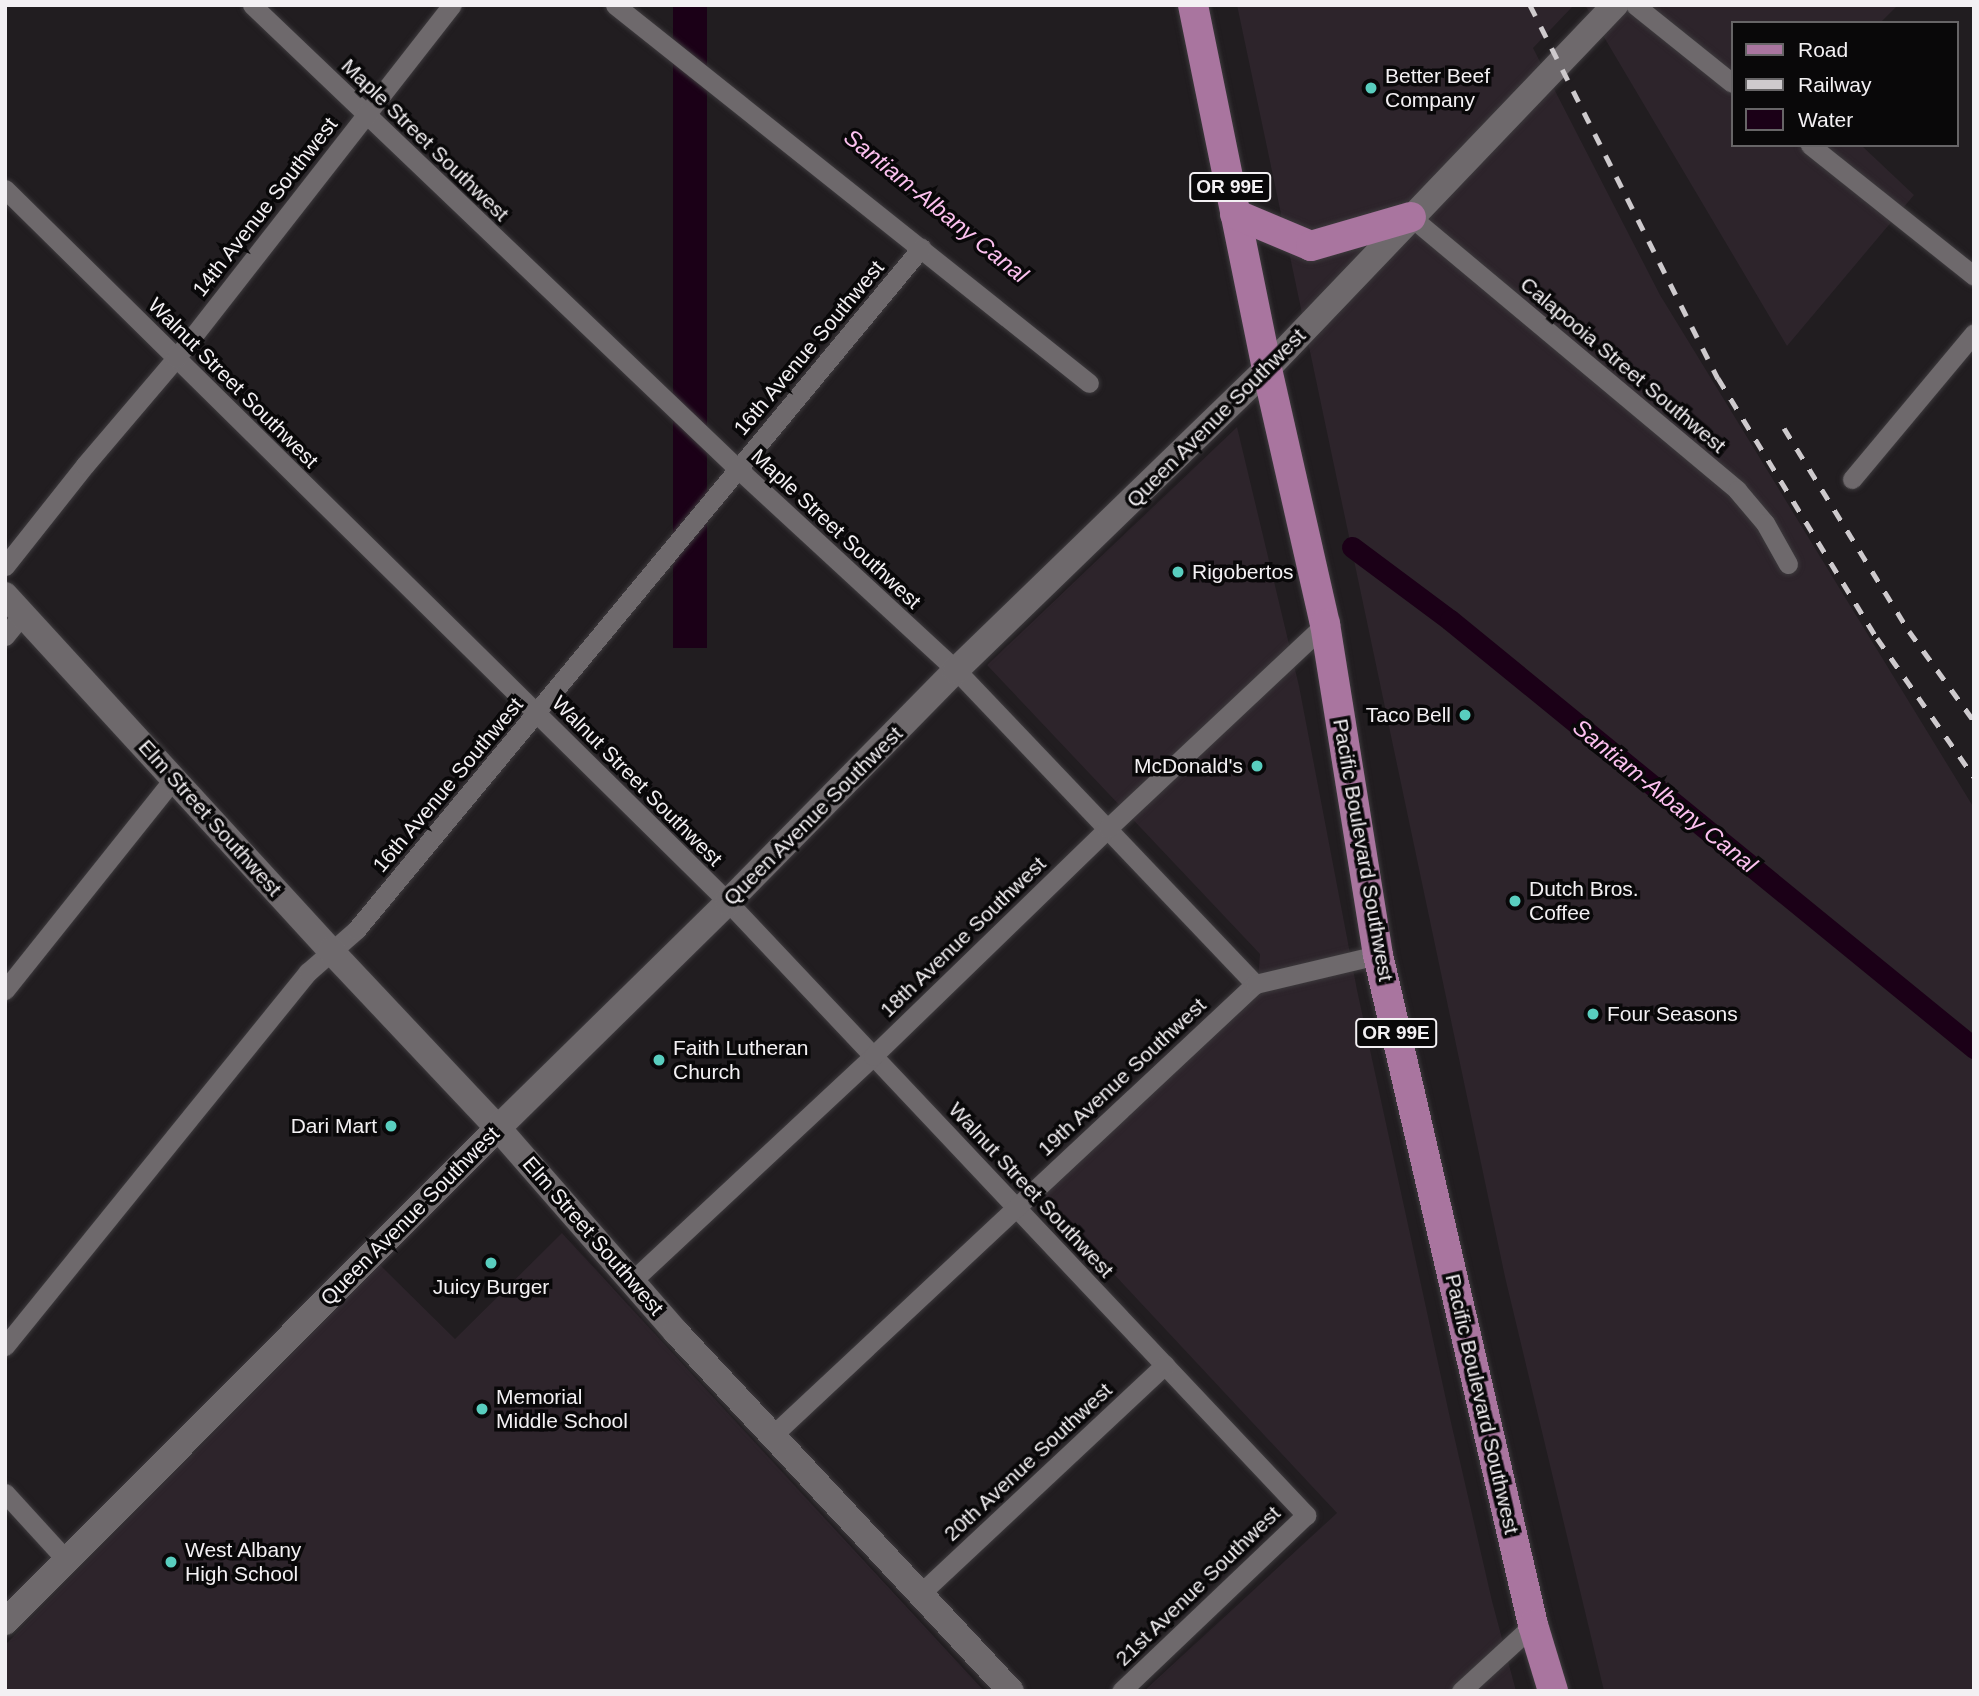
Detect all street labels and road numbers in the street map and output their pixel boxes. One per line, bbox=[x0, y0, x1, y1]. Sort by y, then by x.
street label: Maple Street Southwest bbox=[336, 53, 514, 227]
street label: 14th Avenue Southwest bbox=[187, 112, 343, 302]
road number: OR 99E bbox=[1188, 172, 1272, 202]
street label: 16th Avenue Southwest bbox=[728, 255, 890, 441]
street label: Calapooia Street Southwest bbox=[1515, 272, 1731, 458]
street label: Walnut Street Southwest bbox=[143, 293, 323, 473]
street label: Queen Avenue Southwest bbox=[1121, 323, 1311, 513]
street label: Maple Street Southwest bbox=[746, 444, 926, 614]
street label: Walnut Street Southwest bbox=[547, 691, 727, 871]
street label: 16th Avenue Southwest bbox=[367, 692, 529, 878]
street label: Pacific Boulevard Southwest bbox=[1327, 717, 1399, 983]
street label: Queen Avenue Southwest bbox=[718, 721, 908, 911]
street label: Elm Street Southwest bbox=[133, 735, 287, 901]
street label: 18th Avenue Southwest bbox=[875, 851, 1051, 1023]
street label: 19th Avenue Southwest bbox=[1032, 992, 1212, 1162]
road number: OR 99E bbox=[1354, 1018, 1438, 1049]
street label: Walnut Street Southwest bbox=[943, 1097, 1119, 1283]
street label: Queen Avenue Southwest bbox=[315, 1121, 505, 1311]
street label: Elm Street Southwest bbox=[517, 1152, 669, 1320]
street label: Pacific Boulevard Southwest bbox=[1440, 1272, 1524, 1536]
street label: 20th Avenue Southwest bbox=[938, 1377, 1118, 1547]
street label: 21st Avenue Southwest bbox=[1110, 1500, 1286, 1672]

